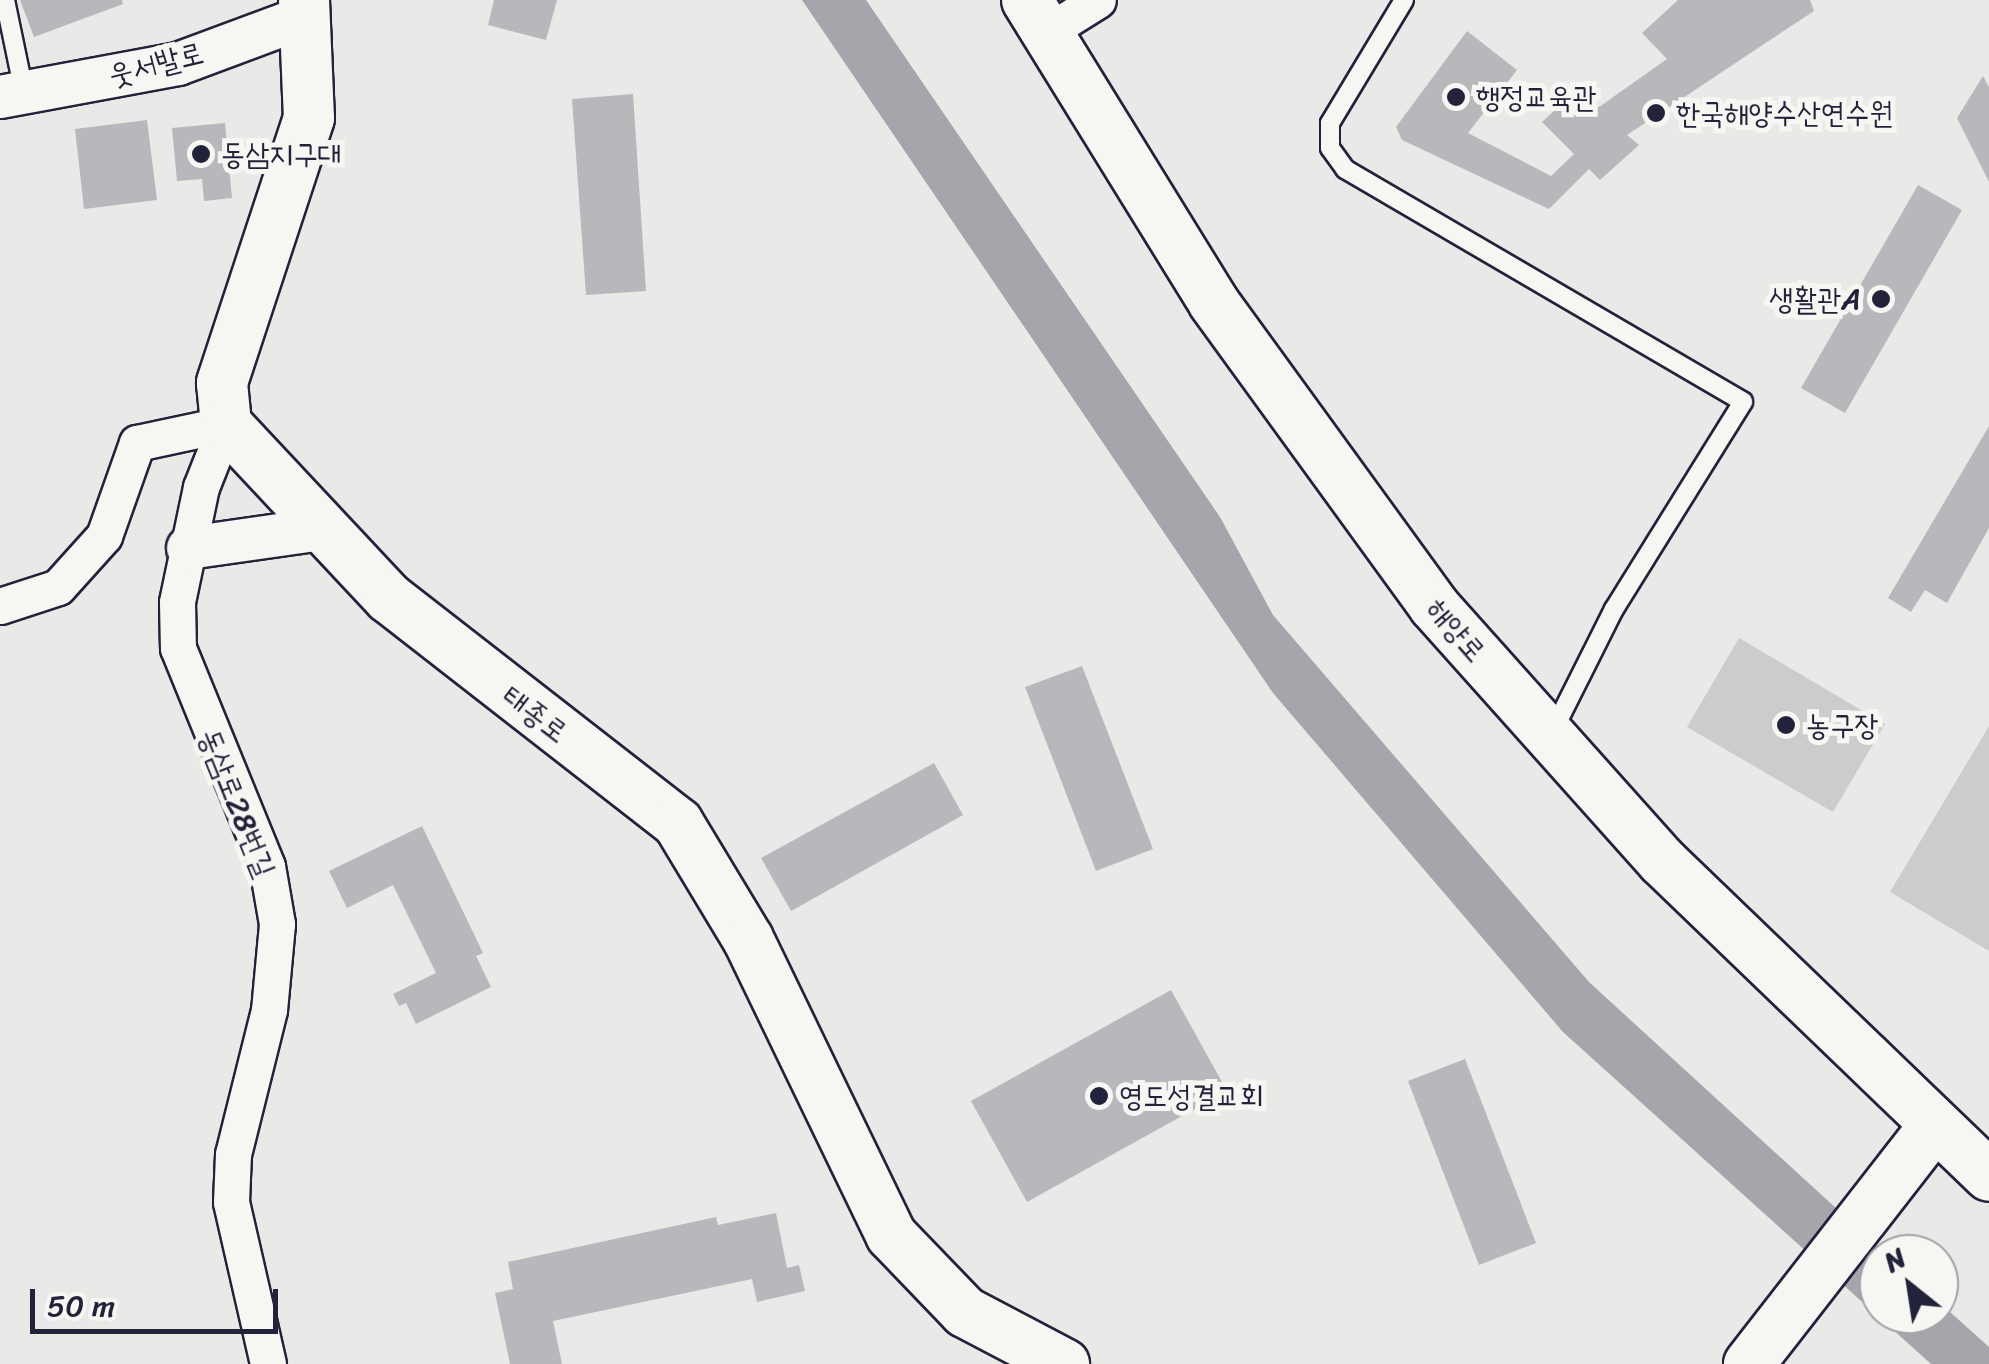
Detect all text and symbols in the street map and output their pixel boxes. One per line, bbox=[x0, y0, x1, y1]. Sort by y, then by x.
street label: 웃서발로 bbox=[105, 35, 207, 93]
place label: 행정교육관 bbox=[1476, 79, 1597, 115]
marker: 행정교육관 bbox=[1445, 86, 1467, 108]
place label: 한국해양수산연수원 bbox=[1676, 95, 1893, 131]
marker: 한국해양수산연수원 bbox=[1645, 102, 1667, 124]
place label: 동삼지구대 bbox=[221, 136, 342, 172]
marker: 동삼지구대 bbox=[190, 143, 212, 165]
place label: 생활관A bbox=[1769, 281, 1861, 317]
marker: 생활관A bbox=[1870, 288, 1892, 310]
street label: 해양로 bbox=[1419, 591, 1493, 669]
street label: 태종로 bbox=[495, 678, 575, 750]
place label: 농구장 bbox=[1806, 707, 1878, 743]
marker: 농구장 bbox=[1775, 714, 1797, 736]
street label: 동삼로28번길 bbox=[191, 724, 283, 882]
place label: 영도성결교회 bbox=[1119, 1078, 1264, 1114]
marker: 영도성결교회 bbox=[1088, 1085, 1110, 1107]
text: N bbox=[1874, 1233, 1915, 1285]
north arrow bbox=[1859, 1234, 1959, 1334]
scale bar bbox=[35, 1269, 282, 1331]
text: 50 m bbox=[47, 1279, 115, 1333]

